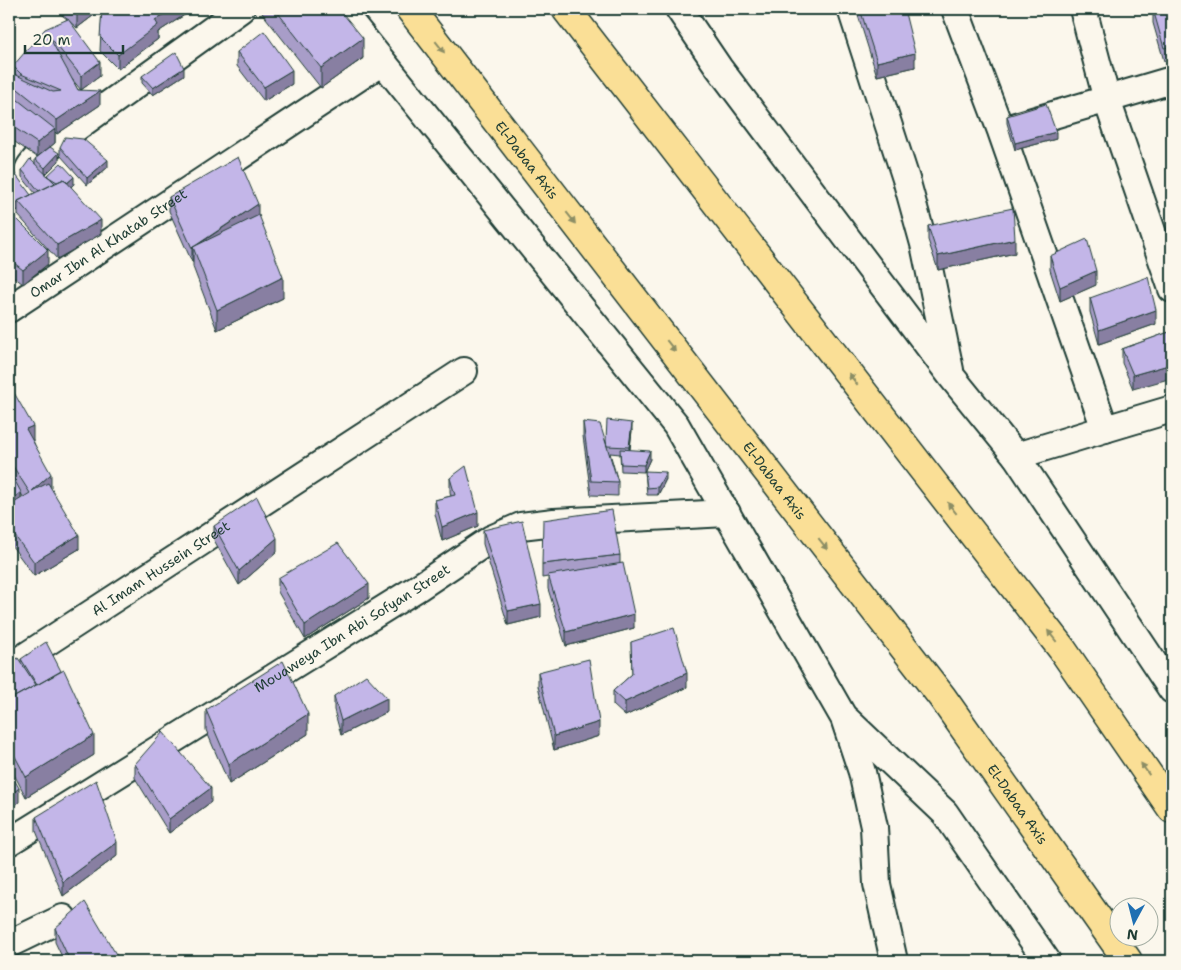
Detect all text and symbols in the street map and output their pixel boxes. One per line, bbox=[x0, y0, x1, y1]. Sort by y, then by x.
scale bar bbox=[25, 22, 122, 54]
text: 20 m bbox=[32, 30, 71, 50]
one-way arrow bbox=[435, 40, 445, 54]
street label: El-Dabaa Axis bbox=[491, 117, 563, 203]
street label: Omar Ibn Al Khatab Street bbox=[26, 185, 190, 302]
one-way arrow bbox=[566, 211, 577, 224]
one-way arrow bbox=[665, 339, 676, 352]
one-way arrow bbox=[847, 373, 858, 386]
street label: El-Dabaa Axis bbox=[739, 438, 810, 523]
one-way arrow bbox=[947, 501, 958, 514]
street label: Al Imam Hussein Street bbox=[88, 517, 233, 620]
one-way arrow bbox=[818, 537, 829, 550]
street label: Mouaweya Ibn Abi Sofyan Street bbox=[251, 560, 453, 696]
one-way arrow bbox=[1046, 630, 1057, 643]
street label: El-Dabaa Axis bbox=[983, 761, 1052, 848]
one-way arrow bbox=[1140, 762, 1150, 776]
north arrow bbox=[1108, 898, 1158, 948]
text: N bbox=[1126, 925, 1139, 945]

